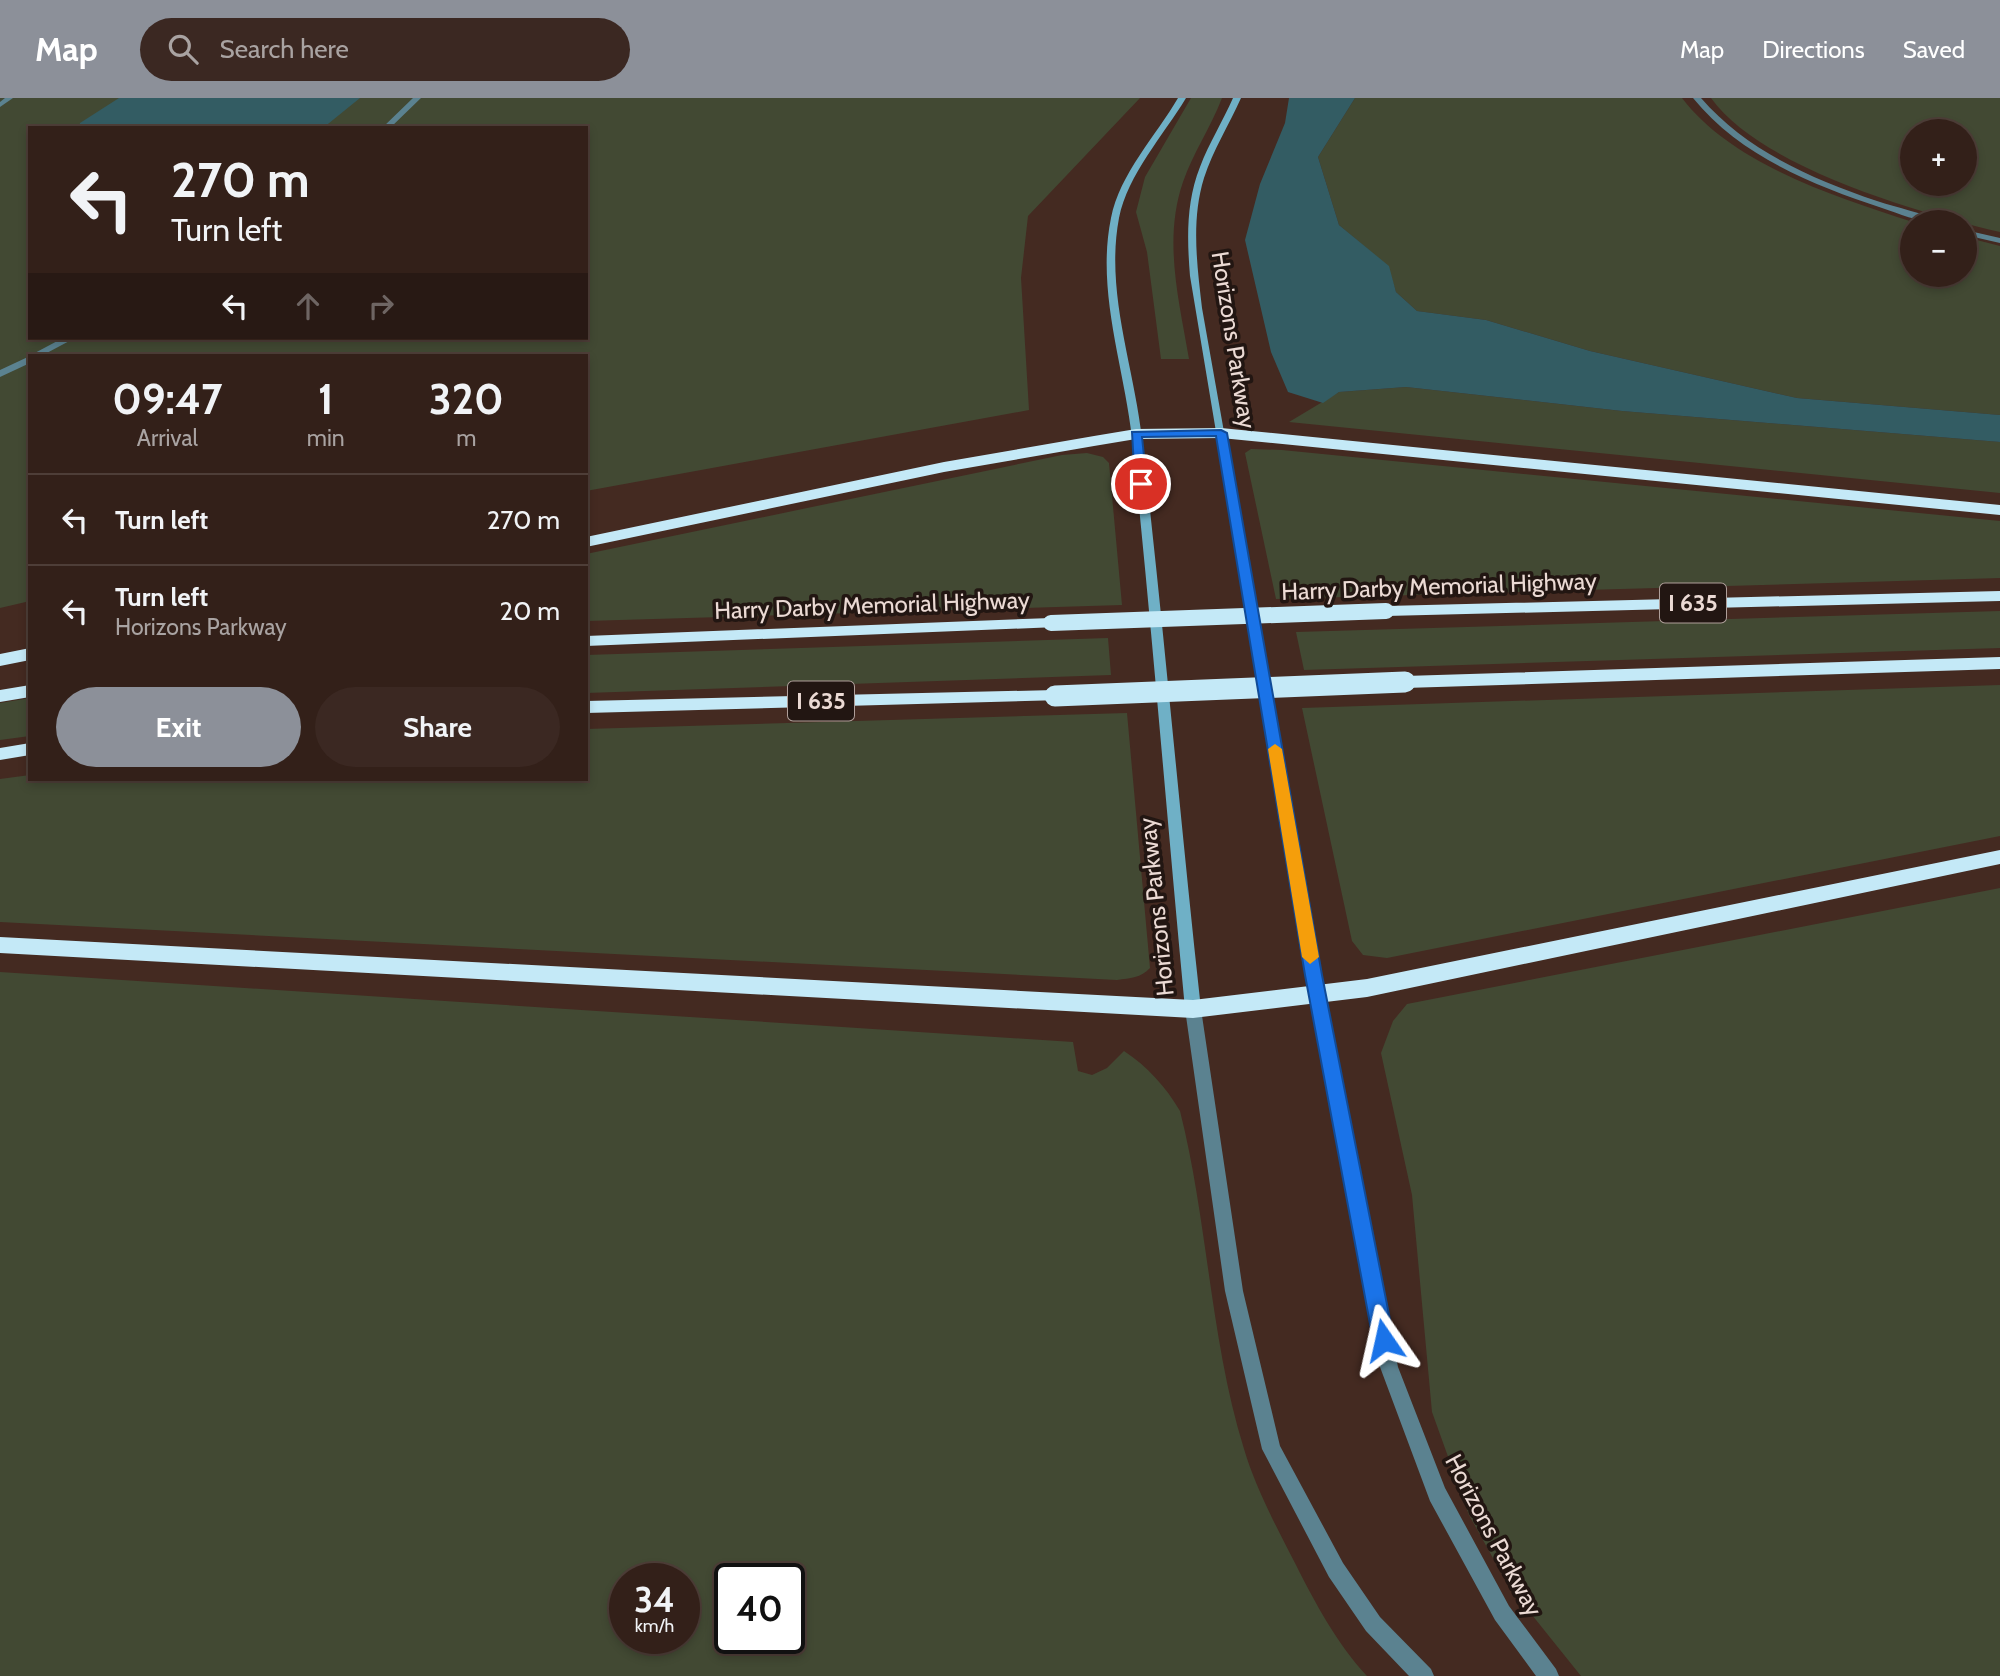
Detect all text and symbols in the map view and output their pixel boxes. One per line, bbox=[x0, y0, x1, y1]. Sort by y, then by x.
search box bbox=[140, 18, 630, 81]
text: Map bbox=[35, 29, 98, 69]
icon: search bbox=[164, 30, 202, 68]
text: Search here bbox=[220, 33, 349, 65]
text: Map bbox=[1680, 35, 1724, 64]
text: Directions bbox=[1762, 35, 1865, 64]
text: Saved bbox=[1903, 35, 1965, 64]
map controls bbox=[1900, 119, 1977, 287]
button: + bbox=[1900, 119, 1977, 196]
text: 270 m bbox=[171, 150, 310, 209]
icon: left bbox=[56, 154, 147, 245]
text: Turn left bbox=[171, 210, 282, 249]
button: − bbox=[1900, 210, 1977, 287]
street label: Horizons Parkway bbox=[1206, 249, 1262, 431]
icon: left bbox=[216, 287, 254, 325]
icon: ahead bbox=[289, 287, 327, 325]
icon: right bbox=[362, 287, 400, 325]
text: 09:47 bbox=[112, 373, 222, 425]
text: 1 bbox=[318, 373, 334, 425]
text: 320 bbox=[429, 373, 504, 425]
text: Arrival bbox=[137, 424, 198, 452]
text: min bbox=[307, 424, 345, 452]
text: m bbox=[456, 424, 476, 452]
pin bbox=[1111, 454, 1171, 514]
icon: arrive bbox=[1122, 465, 1160, 503]
icon: left bbox=[56, 501, 94, 539]
text: Turn left bbox=[115, 504, 208, 536]
text: 270 m bbox=[487, 504, 560, 536]
street label: Harry Darby Memorial Highway bbox=[1281, 566, 1597, 606]
text: Turn left bbox=[115, 581, 208, 613]
road number: I 635 bbox=[1660, 583, 1726, 622]
street label: Harry Darby Memorial Highway bbox=[714, 585, 1030, 625]
icon: left bbox=[56, 592, 94, 630]
text: 20 m bbox=[500, 595, 560, 627]
text: Horizons Parkway bbox=[115, 613, 287, 641]
road number: I 635 bbox=[788, 681, 854, 720]
button: Exit bbox=[56, 687, 301, 767]
button: Share bbox=[315, 687, 560, 767]
street label: Horizons Parkway bbox=[1132, 816, 1180, 998]
position arrow bbox=[1347, 1303, 1421, 1377]
street label: Horizons Parkway bbox=[1439, 1449, 1549, 1621]
speed limit sign: 40 bbox=[714, 1563, 805, 1654]
text: 34 bbox=[634, 1578, 675, 1621]
text: km/h bbox=[635, 1615, 674, 1637]

